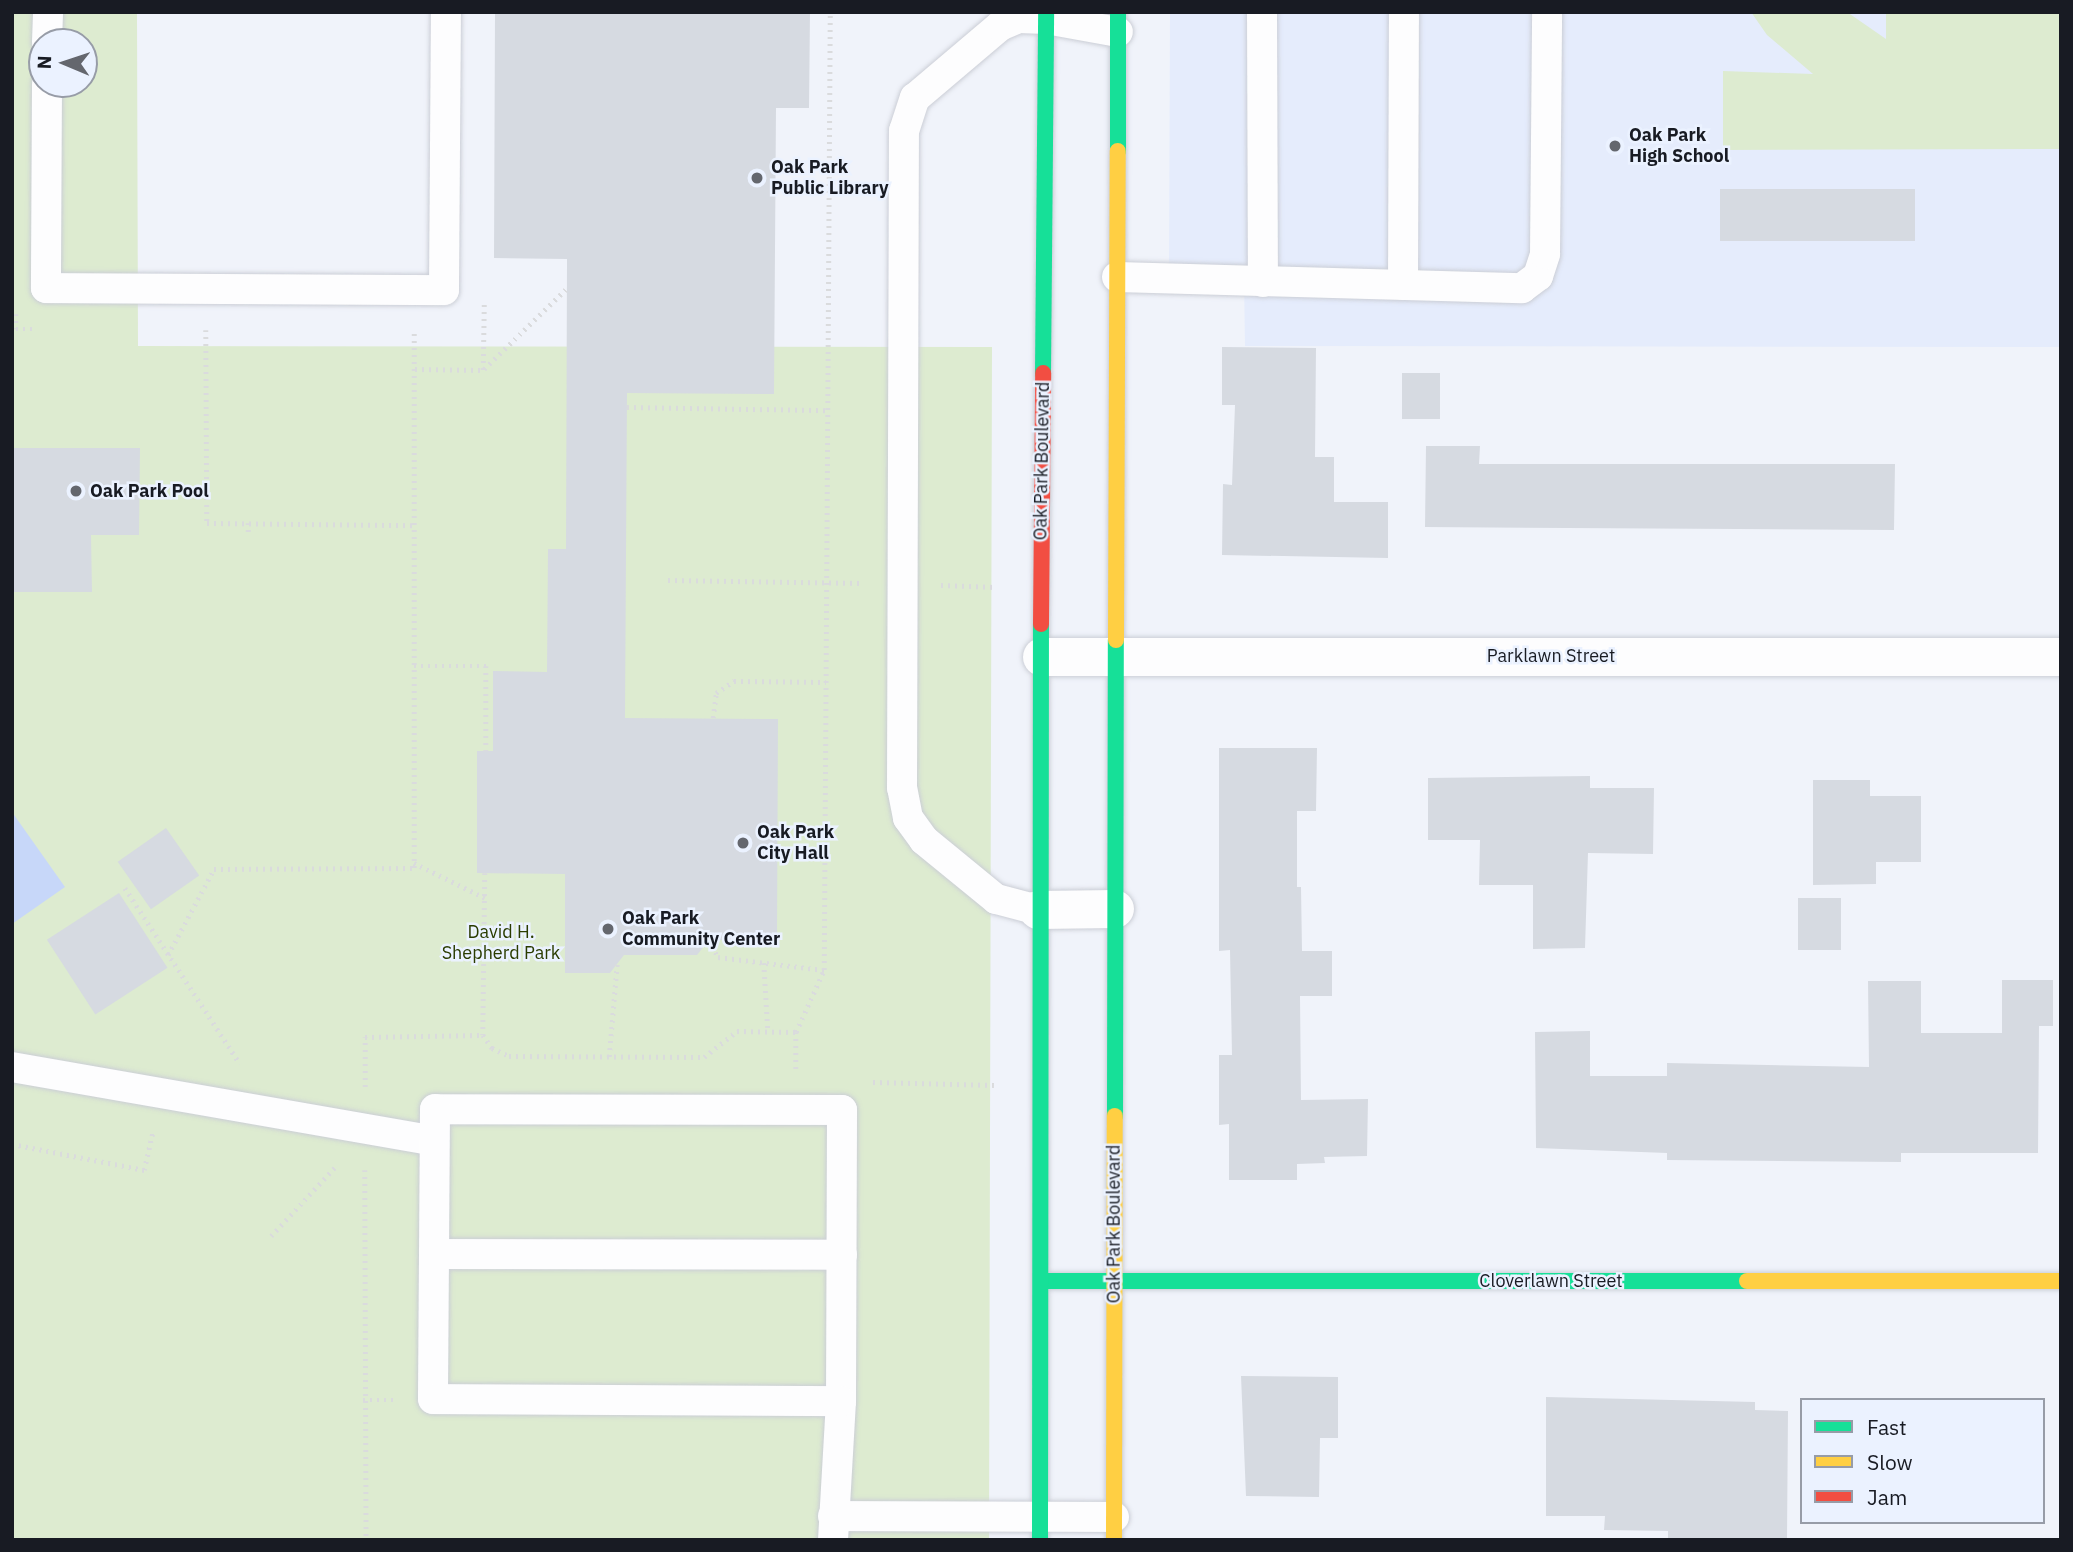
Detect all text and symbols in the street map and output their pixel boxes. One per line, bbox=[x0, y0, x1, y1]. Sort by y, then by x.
north arrow bbox=[28, 28, 98, 98]
text: N bbox=[32, 55, 56, 70]
place label: Oak Park High School bbox=[1629, 125, 1729, 168]
marker: Oak Park High School bbox=[1607, 138, 1623, 154]
place label: Oak Park Public Library bbox=[771, 157, 889, 200]
marker: Oak Park Public Library bbox=[749, 170, 765, 186]
street label: Oak Park Boulevard bbox=[1030, 381, 1054, 541]
place label: Oak Park Pool bbox=[90, 480, 209, 502]
marker: Oak Park Pool bbox=[68, 483, 84, 499]
street label: Parklawn Street bbox=[1487, 645, 1615, 667]
place label: Oak Park City Hall bbox=[757, 822, 834, 864]
marker: Oak Park City Hall bbox=[735, 835, 751, 851]
place label: Oak Park Community Center bbox=[622, 908, 780, 950]
marker: Oak Park Community Center bbox=[600, 921, 616, 937]
park label: David H. Shepherd Park bbox=[442, 922, 560, 964]
street label: Oak Park Boulevard bbox=[1103, 1145, 1125, 1303]
street label: Cloverlawn Street bbox=[1479, 1270, 1623, 1292]
legend bbox=[1800, 1398, 2045, 1524]
text: Fast bbox=[1867, 1413, 1907, 1441]
text: Slow bbox=[1867, 1448, 1913, 1476]
text: Jam bbox=[1867, 1483, 1907, 1511]

